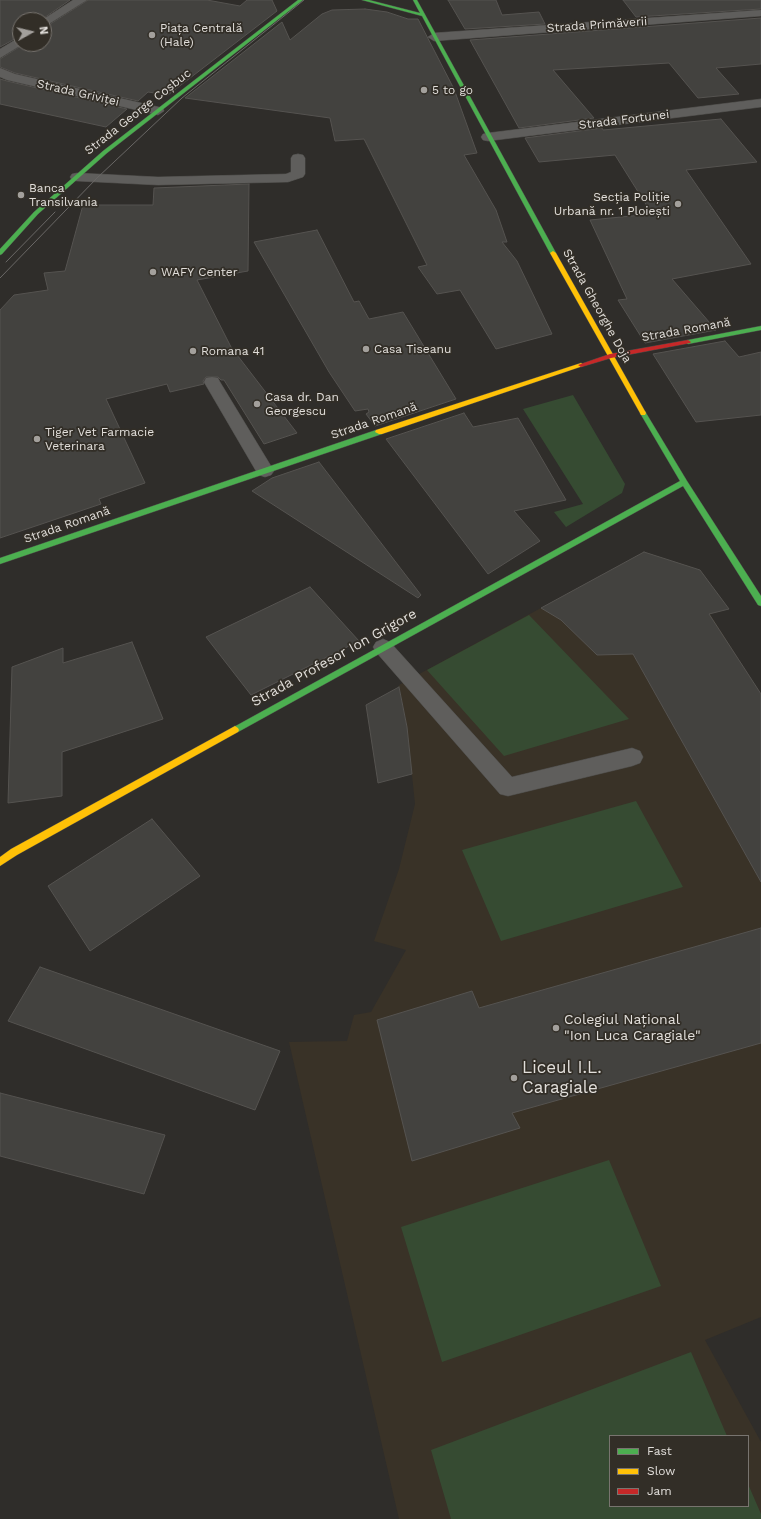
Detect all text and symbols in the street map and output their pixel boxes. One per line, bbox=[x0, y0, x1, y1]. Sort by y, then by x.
north arrow bbox=[12, 12, 52, 52]
street label: Strada Primăverii bbox=[546, 14, 648, 36]
place label: Piața Centrală (Hale) bbox=[160, 21, 242, 49]
text: N bbox=[36, 25, 50, 35]
marker: Piața Centrală (Hale) bbox=[147, 30, 157, 40]
street label: Strada George Coșbuc bbox=[82, 66, 194, 158]
street label: Strada Griviței bbox=[35, 77, 121, 109]
place label: 5 to go bbox=[432, 83, 473, 97]
marker: 5 to go bbox=[419, 85, 429, 95]
street label: Strada Fortunei bbox=[578, 107, 670, 133]
place label: Banca Transilvania bbox=[29, 181, 98, 209]
marker: Banca Transilvania bbox=[16, 190, 26, 200]
place label: Secția Poliție Urbană nr. 1 Ploiești bbox=[554, 190, 670, 218]
marker: Secția Poliție Urbană nr. 1 Ploiești bbox=[673, 199, 683, 209]
street label: Strada Gheorghe Doja bbox=[560, 246, 634, 366]
place label: WAFY Center bbox=[161, 265, 238, 279]
marker: WAFY Center bbox=[148, 267, 158, 277]
street label: Strada Romană bbox=[640, 315, 732, 345]
place label: Casa Tiseanu bbox=[374, 342, 451, 356]
place label: Romana 41 bbox=[201, 344, 264, 358]
marker: Casa Tiseanu bbox=[361, 344, 371, 354]
marker: Romana 41 bbox=[188, 346, 198, 356]
place label: Casa dr. Dan Georgescu bbox=[265, 390, 339, 418]
marker: Casa dr. Dan Georgescu bbox=[252, 399, 262, 409]
street label: Strada Romană bbox=[329, 400, 419, 442]
place label: Tiger Vet Farmacie Veterinara bbox=[45, 425, 154, 453]
marker: Tiger Vet Farmacie Veterinara bbox=[32, 434, 42, 444]
street label: Strada Romană bbox=[22, 504, 112, 546]
street label: Strada Profesor Ion Grigore bbox=[248, 605, 420, 711]
place label: Colegiul Național "Ion Luca Caragiale" bbox=[564, 1012, 701, 1044]
marker: Colegiul Național "Ion Luca Caragiale" bbox=[551, 1023, 561, 1033]
place label: Liceul I.L. Caragiale bbox=[522, 1058, 602, 1098]
marker: Liceul I.L. Caragiale bbox=[509, 1073, 519, 1083]
legend bbox=[609, 1435, 749, 1507]
text: Fast bbox=[647, 1444, 672, 1458]
text: Slow bbox=[647, 1464, 675, 1478]
text: Jam bbox=[647, 1484, 672, 1498]

